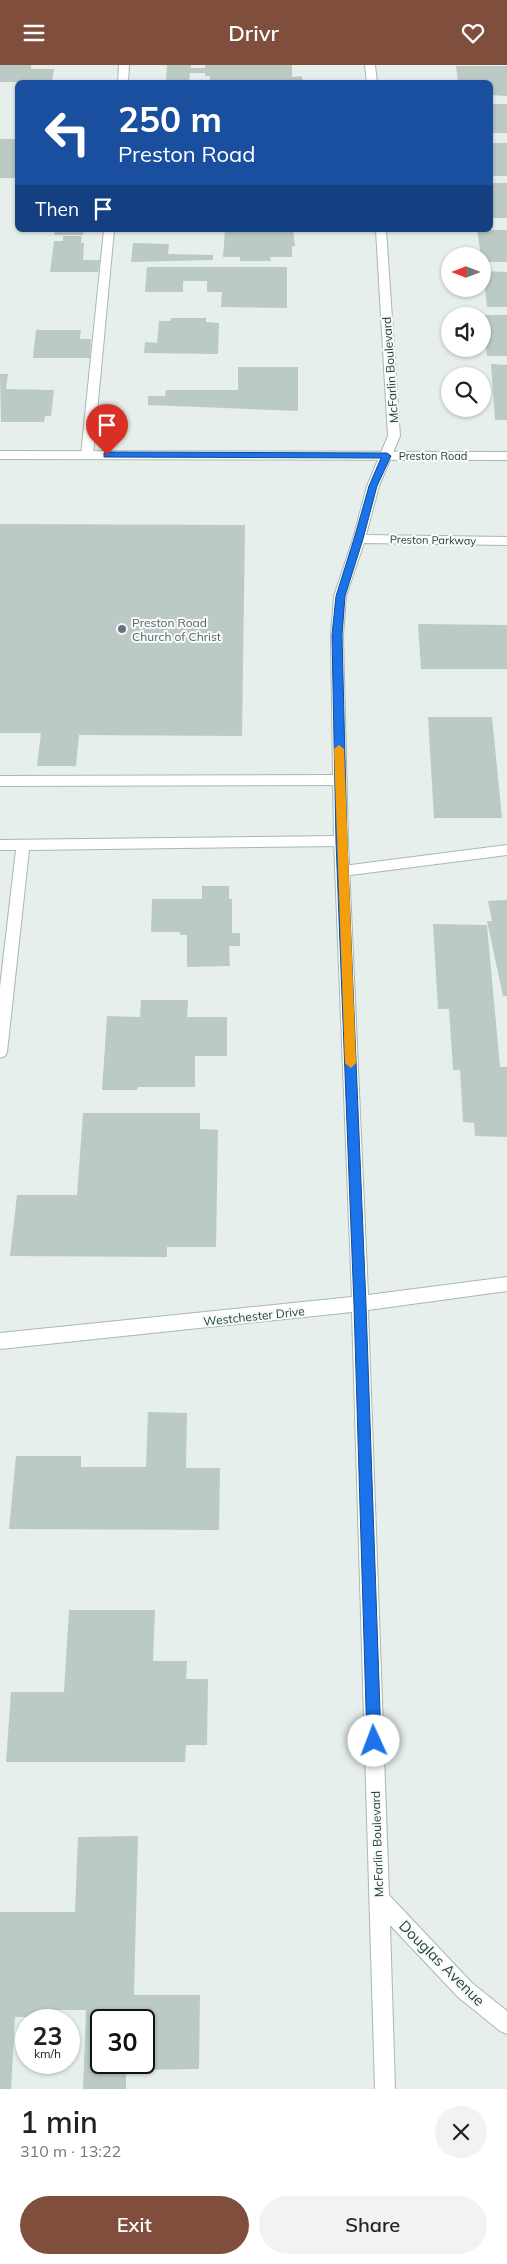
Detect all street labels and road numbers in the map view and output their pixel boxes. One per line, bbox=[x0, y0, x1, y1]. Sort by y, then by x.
street label: McFarlin Boulevard bbox=[379, 316, 401, 424]
street label: Preston Road bbox=[399, 449, 467, 463]
street label: Preston Parkway bbox=[390, 532, 477, 548]
street label: Westchester Drive bbox=[203, 1303, 305, 1329]
street label: McFarlin Boulevard bbox=[368, 1791, 386, 1897]
street label: Douglas Avenue bbox=[395, 1916, 489, 2010]

